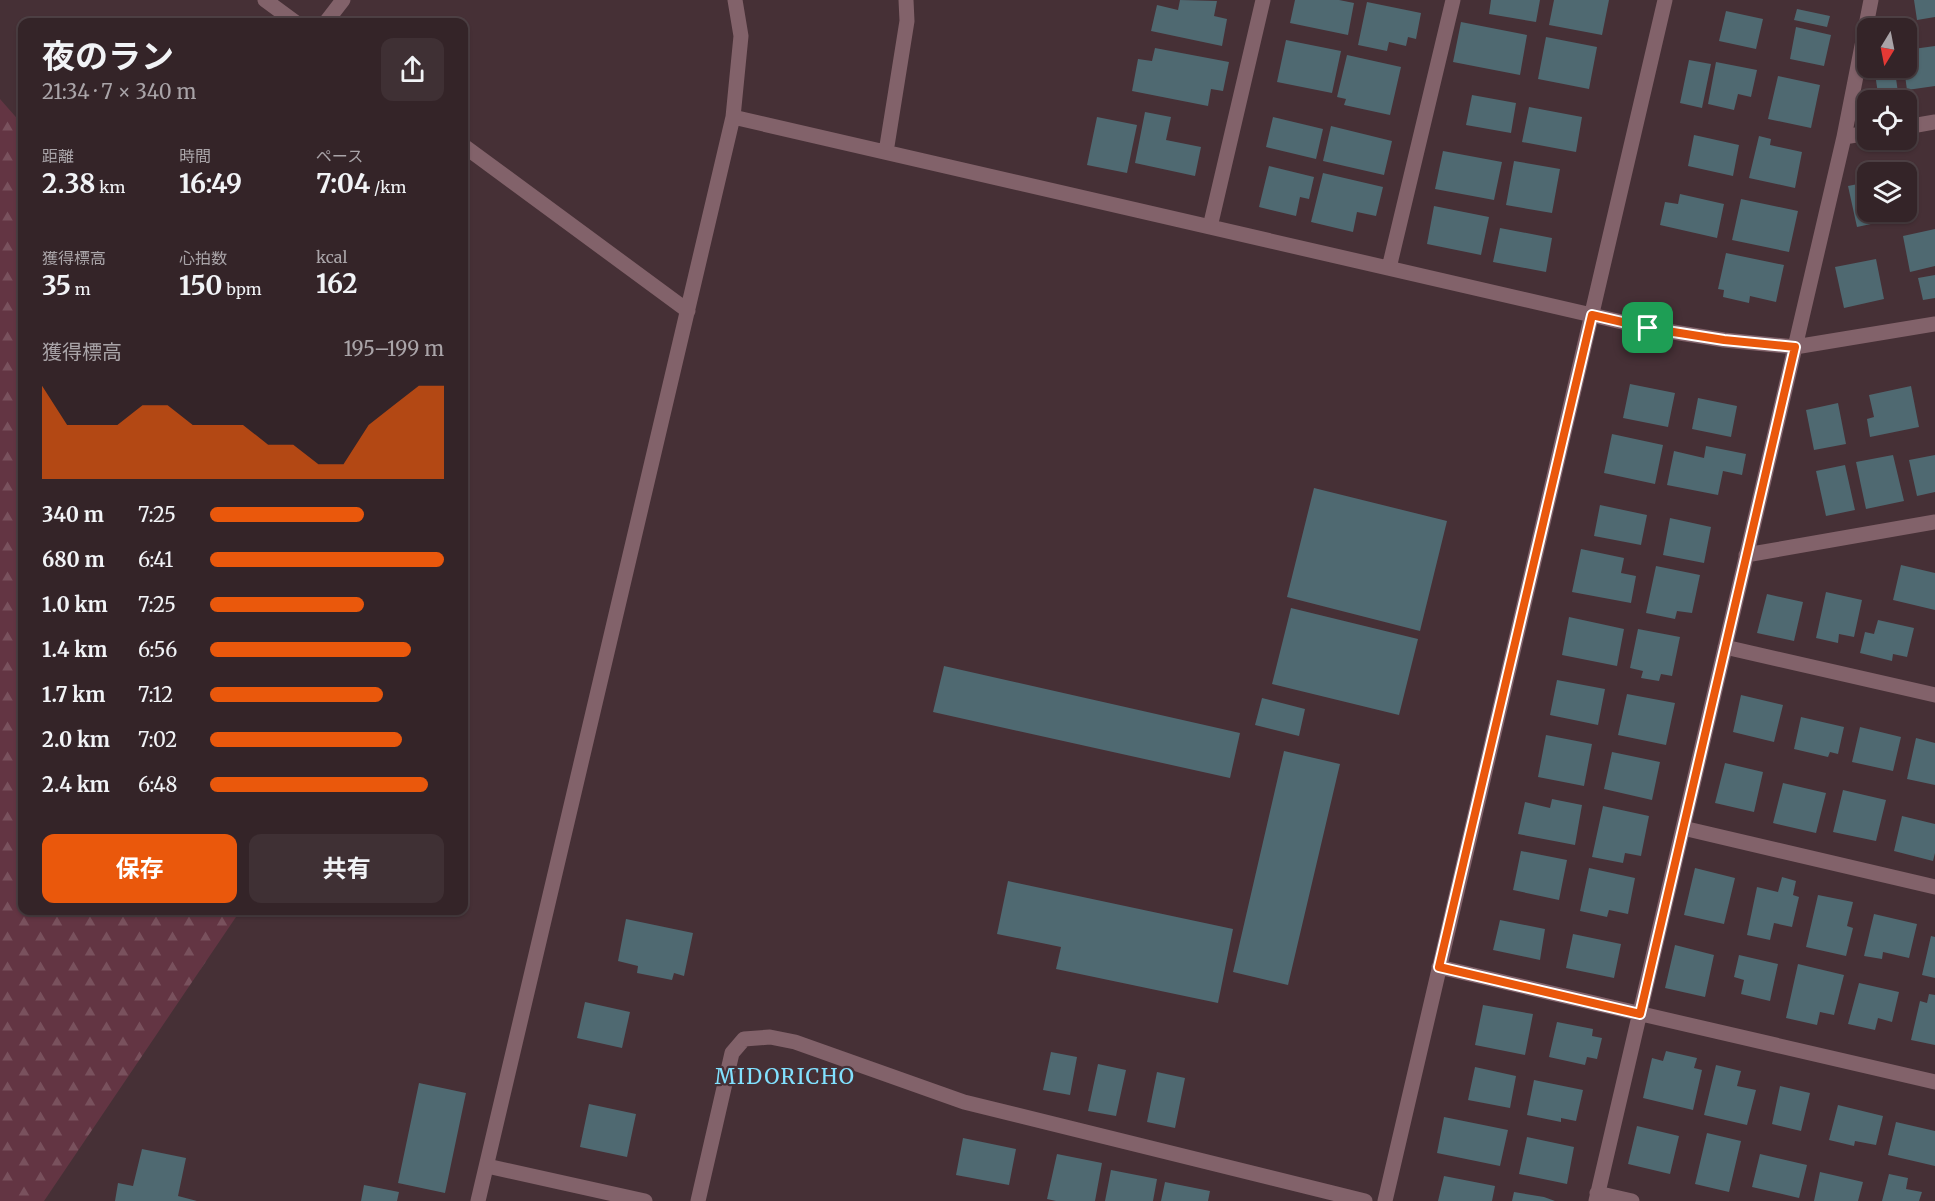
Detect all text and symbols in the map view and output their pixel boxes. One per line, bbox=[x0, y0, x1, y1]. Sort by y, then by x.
north arrow bbox=[1857, 18, 1917, 78]
map controls bbox=[1857, 18, 1917, 222]
text: 夜のラン bbox=[42, 36, 174, 77]
button: share bbox=[381, 38, 444, 101]
text: 21:34 · 7 × 340 m bbox=[42, 79, 196, 104]
button: locate bbox=[1857, 90, 1917, 150]
text: 距離 bbox=[42, 146, 74, 166]
text: 時間 bbox=[179, 146, 211, 166]
text: ペース bbox=[316, 146, 363, 166]
button: layers bbox=[1857, 162, 1917, 222]
text: 2.38 bbox=[42, 167, 96, 200]
text: 16:49 bbox=[179, 167, 242, 200]
text: 7:04 bbox=[316, 167, 370, 200]
text: km bbox=[96, 177, 125, 197]
text: /km bbox=[370, 177, 406, 197]
text: kcal bbox=[316, 247, 347, 267]
text: 獲得標高 bbox=[42, 248, 106, 268]
text: 心拍数 bbox=[179, 248, 227, 268]
text: 162 bbox=[316, 267, 357, 300]
text: 35 bbox=[42, 269, 71, 302]
text: 150 bbox=[179, 269, 223, 302]
text: m bbox=[71, 279, 91, 299]
text: bpm bbox=[223, 279, 262, 299]
pin bbox=[1622, 302, 1673, 353]
icon: arrive bbox=[1631, 311, 1664, 344]
text: 195–199 m bbox=[344, 336, 444, 361]
text: 獲得標高 bbox=[42, 339, 122, 364]
text: 340 m bbox=[42, 502, 104, 527]
text: 7:25 bbox=[138, 502, 176, 527]
text: 680 m bbox=[42, 547, 105, 572]
text: 6:41 bbox=[138, 547, 173, 572]
text: 1.0 km bbox=[42, 592, 108, 617]
text: 7:25 bbox=[138, 592, 176, 617]
text: 1.4 km bbox=[42, 637, 107, 662]
text: 6:56 bbox=[138, 637, 177, 662]
text: 1.7 km bbox=[42, 682, 105, 707]
text: 7:12 bbox=[138, 682, 173, 707]
text: 2.0 km bbox=[42, 727, 110, 752]
text: 7:02 bbox=[138, 727, 177, 752]
text: 2.4 km bbox=[42, 772, 110, 797]
text: 6:48 bbox=[138, 772, 178, 797]
button: 保存 bbox=[42, 834, 237, 903]
button: 共有 bbox=[249, 834, 444, 903]
district label: MIDORICHO bbox=[715, 1063, 855, 1090]

